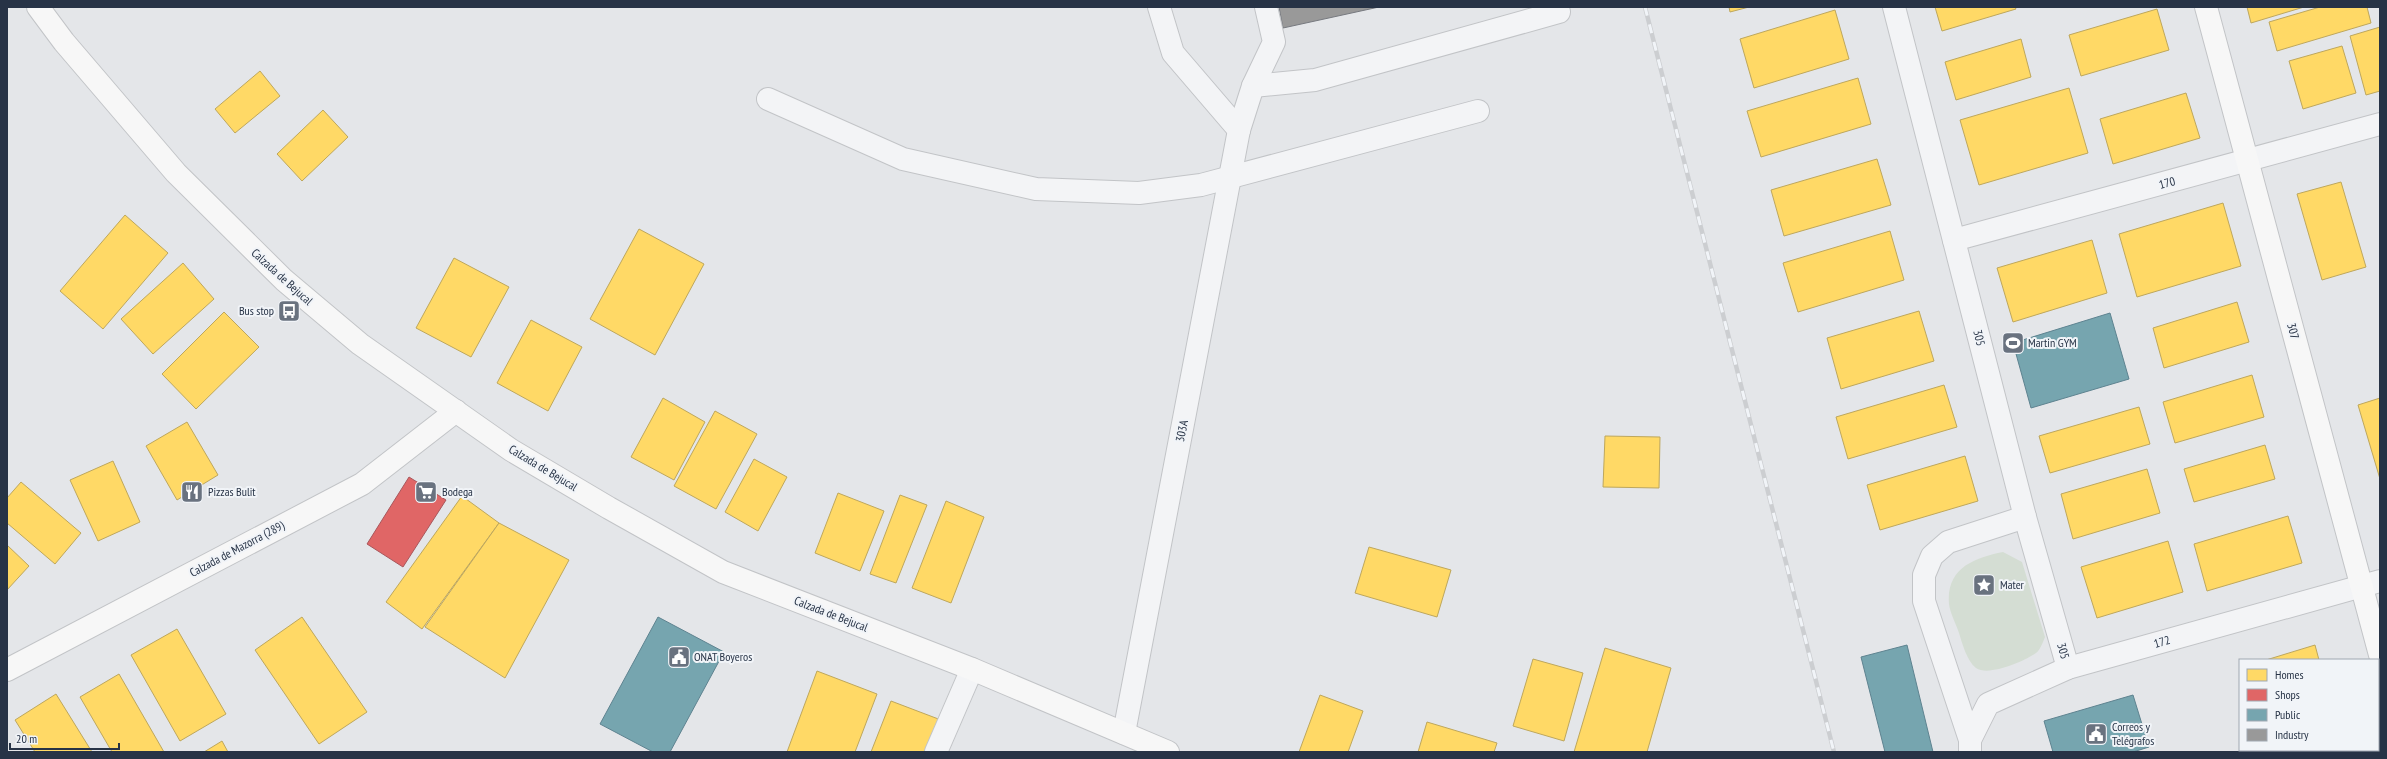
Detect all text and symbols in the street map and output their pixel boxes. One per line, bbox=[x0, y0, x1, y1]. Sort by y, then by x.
street label: 170 bbox=[2157, 173, 2177, 192]
street label: Calzada de Bejucal bbox=[248, 245, 316, 308]
bus stop icon: Bus stop bbox=[276, 298, 302, 324]
place label: Bus stop bbox=[239, 303, 274, 318]
street label: 307 bbox=[2284, 321, 2303, 341]
street label: 305 bbox=[1970, 328, 1989, 348]
sports icon: Martin GYM bbox=[2000, 330, 2026, 356]
place label: Martin GYM bbox=[2028, 335, 2077, 350]
street label: 303A bbox=[1172, 418, 1191, 443]
street label: Calzada de Bejucal bbox=[506, 441, 581, 494]
restaurant icon: Pizzas Bulit bbox=[179, 479, 205, 505]
supermarket icon: Bodega bbox=[413, 479, 439, 505]
place label: Pizzas Bulit bbox=[208, 484, 256, 499]
place label: Bodega bbox=[442, 484, 473, 499]
street label: Calzada de Mazorra (289) bbox=[187, 517, 287, 580]
place icon: Mater bbox=[1971, 572, 1997, 598]
place label: Mater bbox=[2000, 577, 2025, 592]
street label: Calzada de Bejucal bbox=[792, 593, 870, 635]
street label: 172 bbox=[2152, 632, 2172, 651]
street label: 305 bbox=[2054, 641, 2073, 661]
public building icon: ONAT Boyeros bbox=[666, 644, 692, 670]
place label: ONAT Boyeros bbox=[694, 649, 752, 664]
legend bbox=[2239, 659, 2379, 751]
text: Homes bbox=[2275, 667, 2303, 682]
text: Shops bbox=[2275, 687, 2300, 702]
text: Public bbox=[2275, 707, 2301, 722]
place label: Correos y Telégrafos bbox=[2112, 719, 2154, 748]
public building icon: Correos y Telégrafos bbox=[2083, 721, 2109, 747]
scale bar bbox=[10, 725, 119, 751]
text: Industry bbox=[2275, 727, 2309, 742]
text: 20 m bbox=[16, 731, 37, 746]

